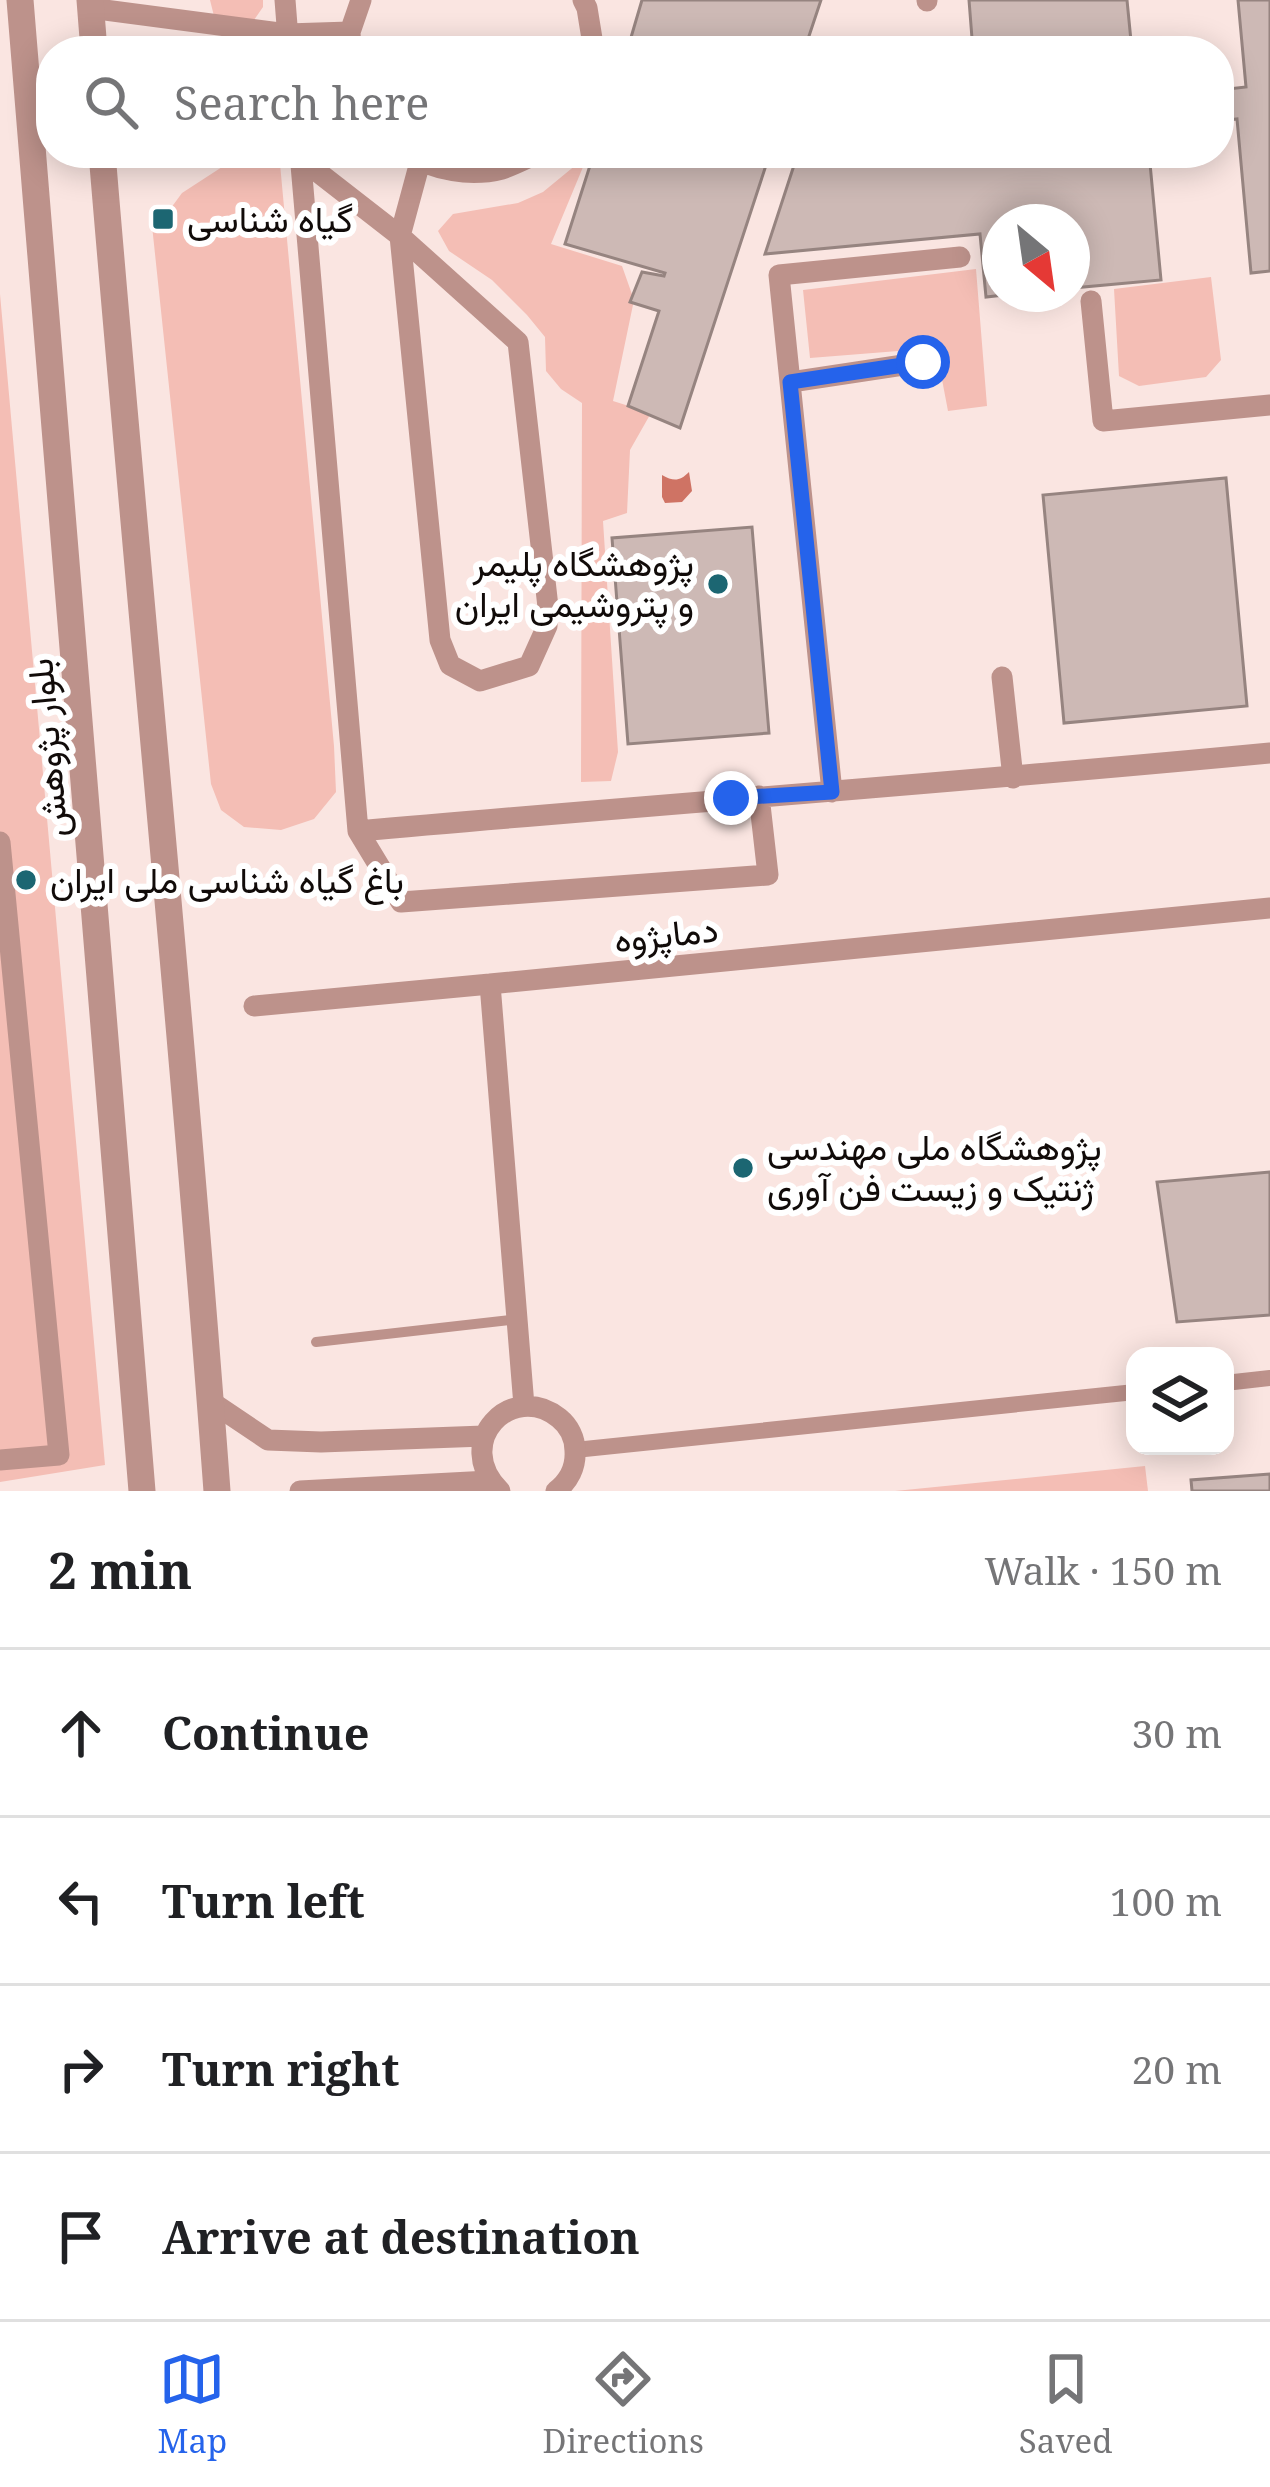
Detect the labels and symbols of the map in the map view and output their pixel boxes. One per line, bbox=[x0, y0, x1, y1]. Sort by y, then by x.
place label: گیاه شناسی bbox=[187, 194, 353, 243]
north arrow bbox=[982, 204, 1090, 312]
marker: گیاه شناسی bbox=[150, 206, 176, 232]
route start bbox=[896, 335, 950, 389]
place label: پژوهشگاه پلیمر و پتروشیمی ایران bbox=[455, 538, 694, 629]
marker: پژوهشگاه پلیمر و پتروشیمی ایران bbox=[705, 571, 731, 597]
street label: بلوار پژوهش bbox=[14, 656, 80, 840]
route end bbox=[704, 771, 758, 825]
place label: باغ گیاه‌ شناسی ملی ایران bbox=[50, 855, 404, 905]
marker: باغ گیاه‌ شناسی ملی ایران bbox=[13, 867, 39, 893]
street label: دماپژوه bbox=[611, 904, 721, 964]
place label: پژوهشگاه ملی مهندسی ژنتیک و زیست فن آوری bbox=[767, 1122, 1102, 1212]
marker: پژوهشگاه ملی مهندسی ژنتیک و زیست فن آوری bbox=[730, 1155, 756, 1181]

